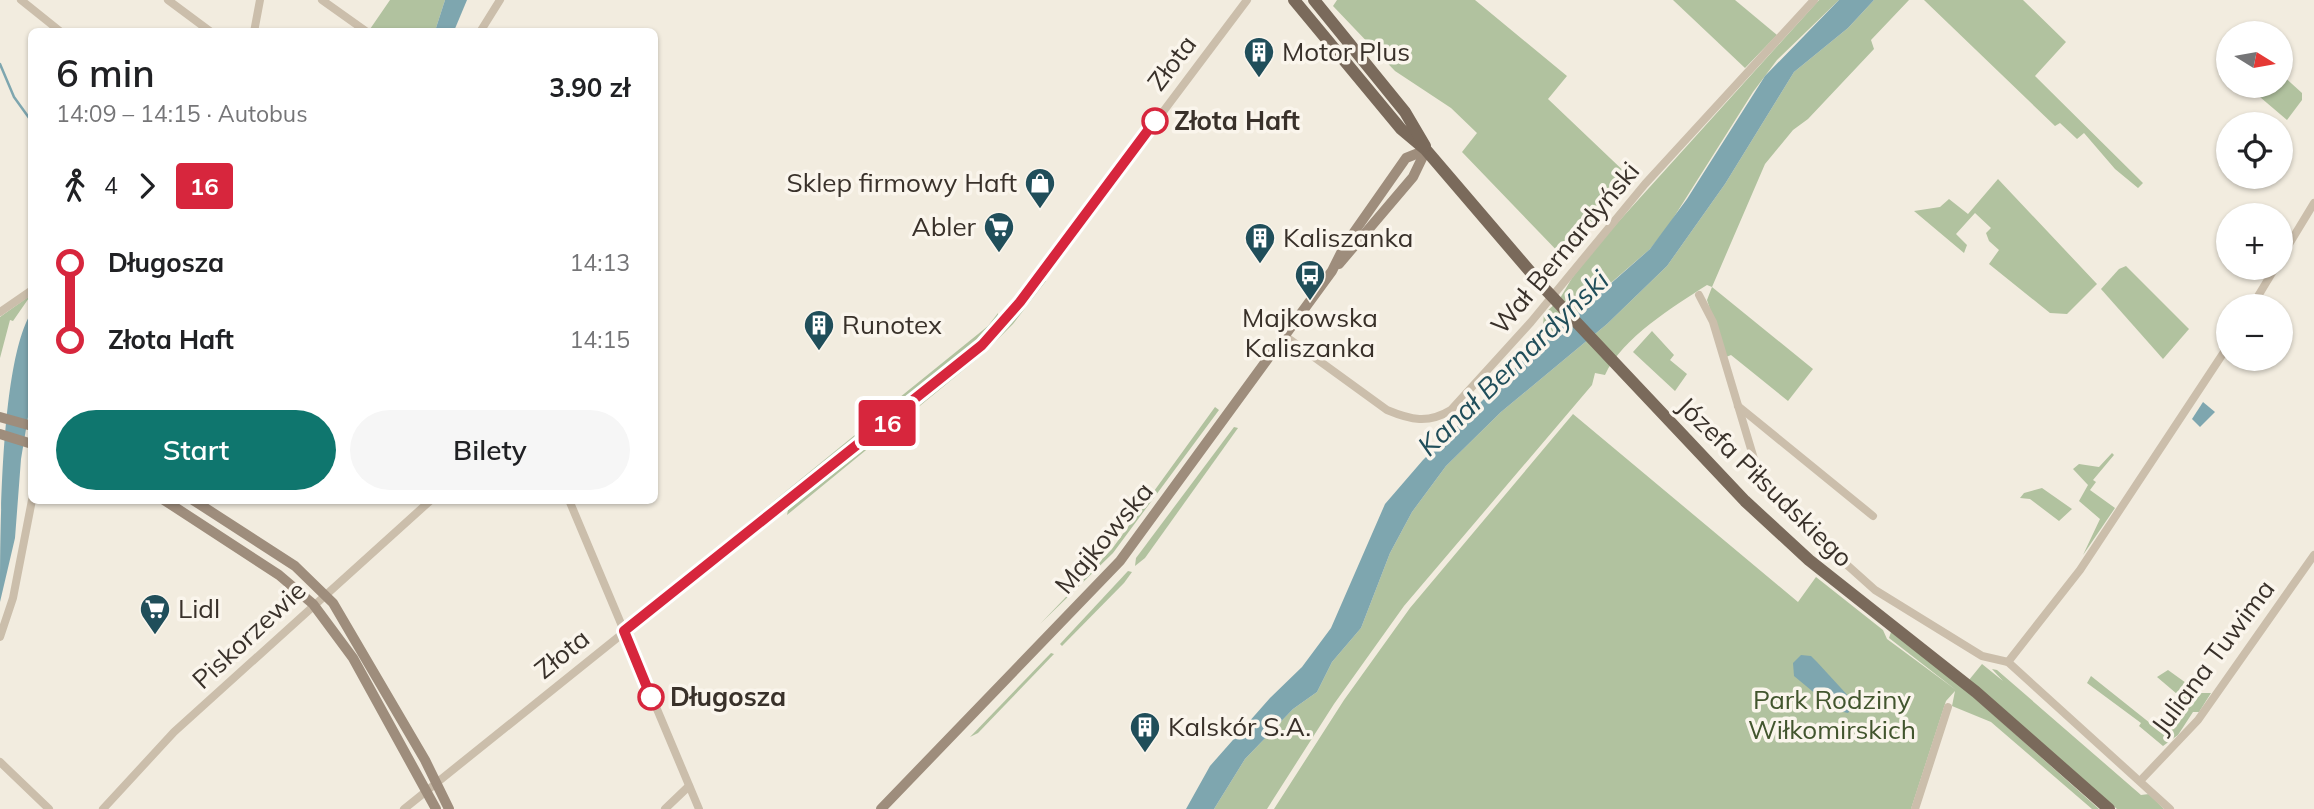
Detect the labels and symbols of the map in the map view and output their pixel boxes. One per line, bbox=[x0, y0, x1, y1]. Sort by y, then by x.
north arrow bbox=[2216, 21, 2292, 98]
street label: Złota bbox=[1140, 28, 1203, 97]
building icon: Motor Plus bbox=[1242, 35, 1276, 79]
place label: Motor Plus bbox=[1282, 35, 1410, 68]
place label: Złota Haft bbox=[1174, 104, 1300, 137]
marker: Złota Haft bbox=[1142, 108, 1168, 134]
street label: Wał Bernardyński bbox=[1483, 155, 1646, 340]
place label: Sklep firmowy Haft bbox=[787, 166, 1017, 199]
shop icon: Sklep firmowy Haft bbox=[1023, 166, 1057, 210]
place label: Abler bbox=[912, 210, 977, 243]
supermarket icon: Abler bbox=[982, 210, 1016, 254]
building icon: Kaliszanka bbox=[1243, 221, 1277, 265]
place label: Kaliszanka bbox=[1283, 221, 1413, 254]
bus stop icon: Majkowska Kaliszanka bbox=[1293, 258, 1327, 302]
water label: Kanał Bernardyński bbox=[1410, 262, 1616, 463]
place label: Majkowska Kaliszanka bbox=[1242, 301, 1378, 364]
building icon: Runotex bbox=[802, 308, 836, 352]
place label: Runotex bbox=[842, 308, 942, 341]
street label: Józefa Piłsudskiego bbox=[1671, 389, 1860, 574]
line badge: 16 bbox=[856, 400, 918, 446]
street label: Majkowska bbox=[1047, 475, 1160, 600]
street label: Juliana Tuwima bbox=[2144, 573, 2282, 741]
street label: Piskorzewie bbox=[185, 574, 312, 696]
supermarket icon: Lidl bbox=[138, 592, 172, 636]
place label: Lidl bbox=[178, 592, 220, 625]
street label: Złota bbox=[528, 622, 596, 686]
place label: Długosza bbox=[670, 680, 786, 713]
park label: Park Rodziny Wiłkomirskich bbox=[1748, 683, 1916, 746]
marker: Długosza bbox=[638, 684, 664, 710]
building icon: Kalskór S.A. bbox=[1128, 710, 1162, 754]
place label: Kalskór S.A. bbox=[1168, 710, 1311, 743]

